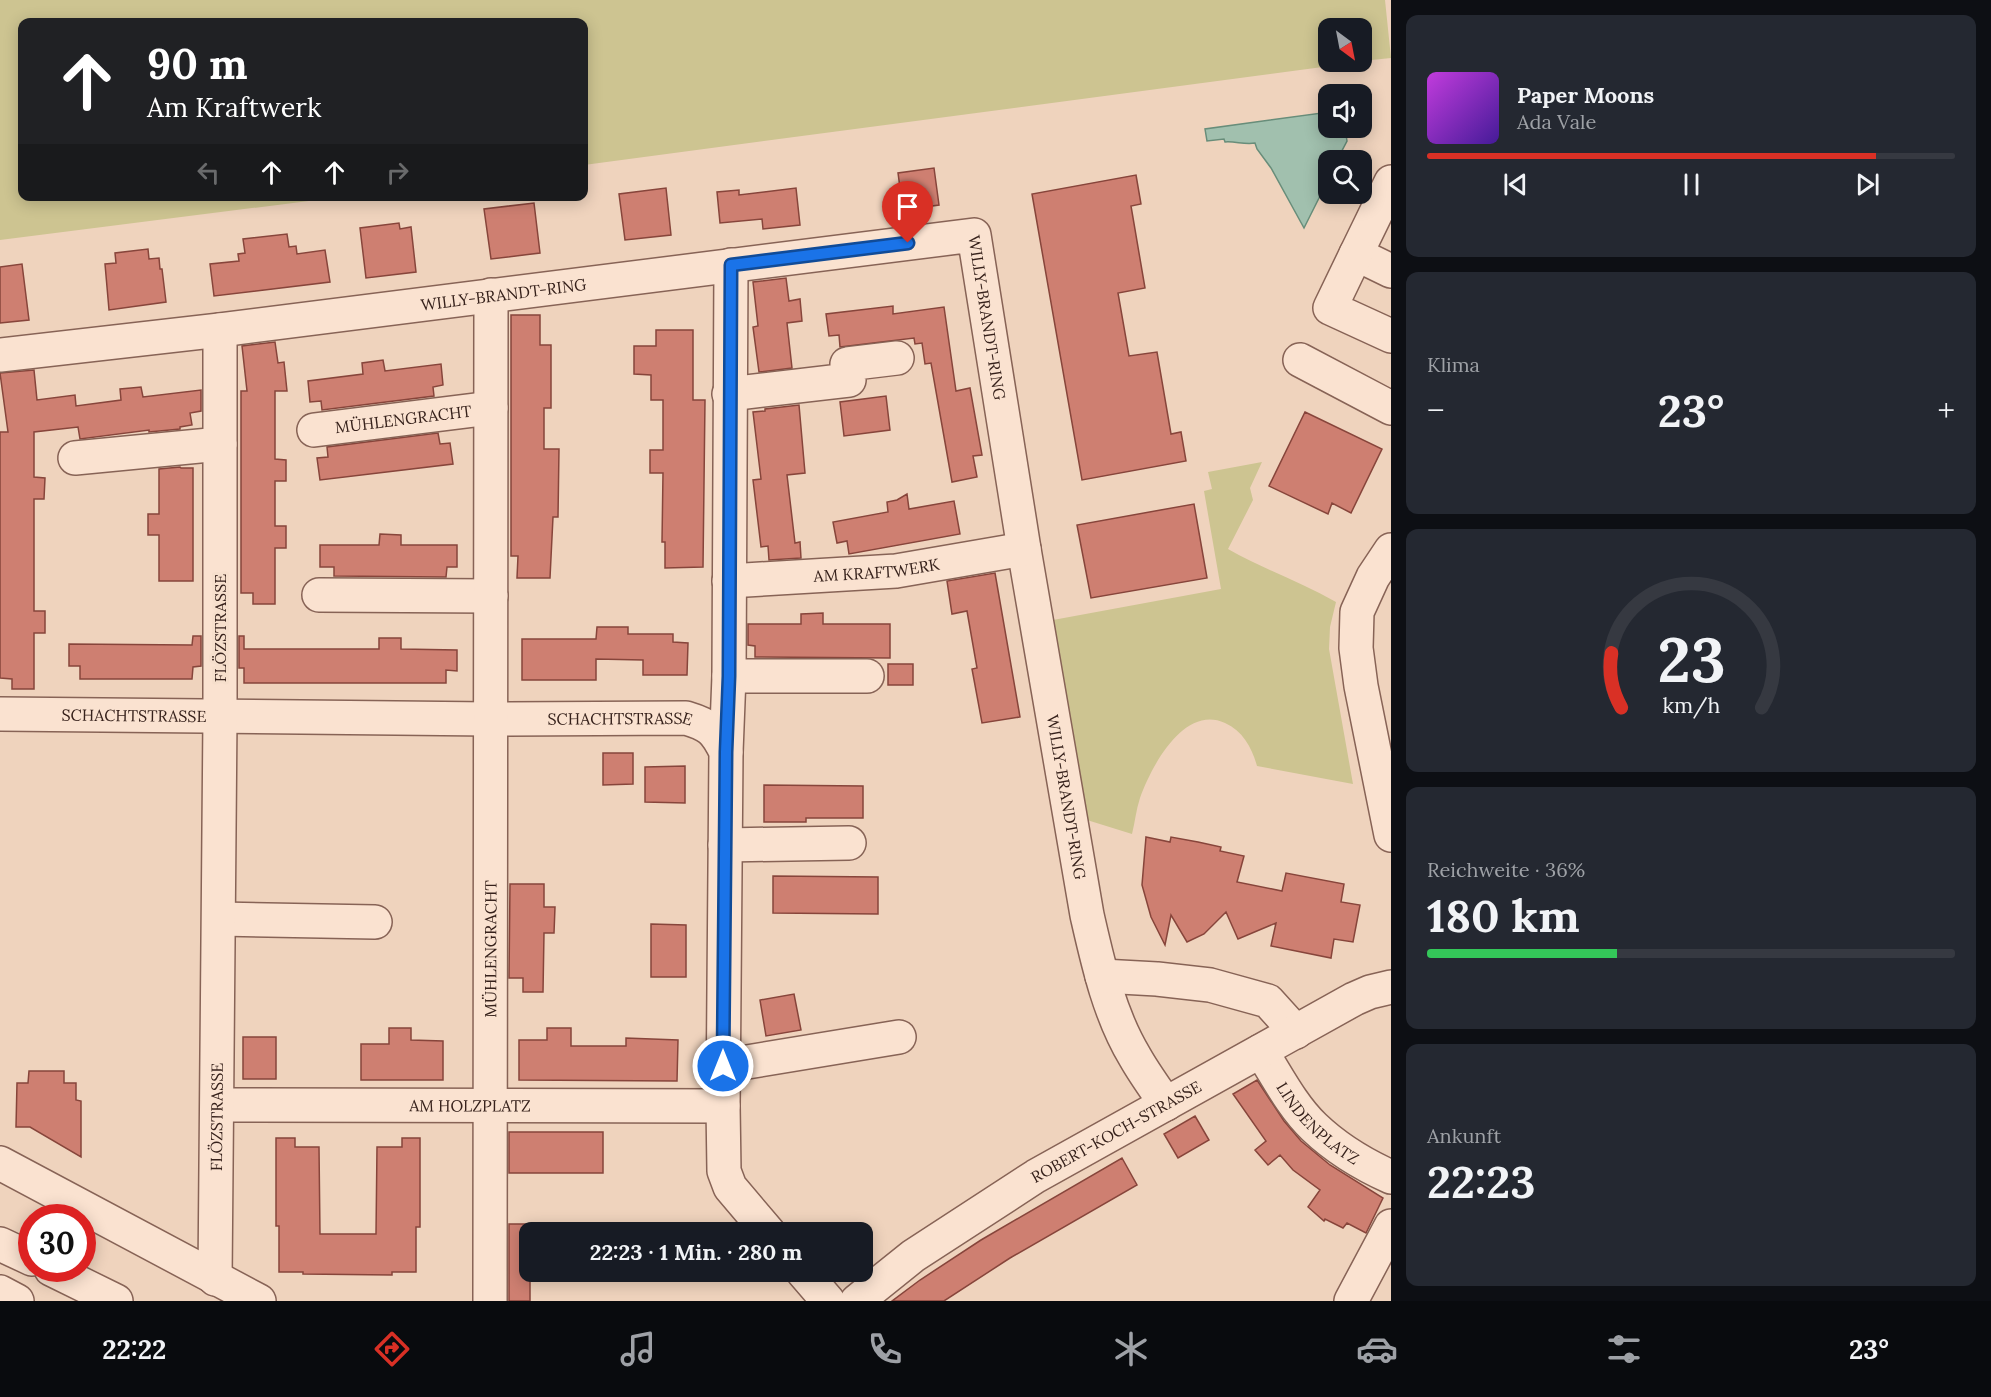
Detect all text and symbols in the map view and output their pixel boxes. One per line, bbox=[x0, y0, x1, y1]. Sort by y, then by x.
north arrow bbox=[1318, 18, 1372, 72]
map controls bbox=[1318, 18, 1372, 204]
text: 90 m bbox=[147, 37, 248, 91]
icon: ahead bbox=[48, 42, 126, 120]
text: Paper Moons bbox=[1517, 81, 1654, 109]
button: sound bbox=[1318, 84, 1372, 138]
text: Am Kraftwerk bbox=[147, 90, 321, 124]
text: Ada Vale bbox=[1517, 109, 1596, 134]
button: search bbox=[1318, 150, 1372, 204]
icon: left bbox=[192, 156, 225, 189]
icon: ahead bbox=[255, 156, 288, 189]
icon: ahead bbox=[318, 156, 351, 189]
icon: right bbox=[381, 156, 414, 189]
icon: previous bbox=[1499, 168, 1532, 201]
icon: pause bbox=[1675, 168, 1708, 201]
icon: next bbox=[1851, 168, 1884, 201]
pin bbox=[882, 181, 933, 243]
icon: arrive bbox=[891, 190, 924, 223]
street label: WILLY-BRANDT-RING bbox=[964, 234, 1010, 401]
street label: WILLY-BRANDT-RING bbox=[419, 274, 587, 315]
text: Klima bbox=[1427, 352, 1480, 377]
text: 23° bbox=[1658, 382, 1724, 439]
text: − bbox=[1427, 389, 1445, 431]
text: + bbox=[1937, 389, 1955, 431]
street label: MÜHLENGRACHT bbox=[334, 400, 473, 437]
street label: AM KRAFTWERK bbox=[812, 554, 941, 586]
street label: FLÖZSTRASSE bbox=[210, 574, 230, 682]
text: 23 bbox=[1657, 619, 1725, 699]
text: km/h bbox=[1662, 691, 1720, 719]
street label: SCHACHTSTRASSE bbox=[61, 705, 207, 726]
street label: SCHACHTSTRASSE bbox=[547, 707, 695, 729]
street label: WILLY-BRANDT-RING bbox=[1043, 713, 1091, 881]
text: Reichweite · 36% bbox=[1427, 857, 1585, 882]
street label: MÜHLENGRACHT bbox=[480, 880, 500, 1018]
text: 180 km bbox=[1427, 887, 1580, 944]
position arrow bbox=[691, 1034, 755, 1098]
street label: FLÖZSTRASSE bbox=[206, 1063, 227, 1171]
street label: ROBERT-KOCH-STRASSE bbox=[1027, 1076, 1205, 1187]
street label: LINDENPLATZ bbox=[1272, 1078, 1363, 1169]
street label: AM HOLZPLATZ bbox=[408, 1095, 531, 1116]
text: Ankunft bbox=[1427, 1123, 1501, 1148]
text: 22:23 bbox=[1427, 1153, 1535, 1210]
speed limit sign: 30 bbox=[18, 1204, 96, 1282]
text: 22:23 · 1 Min. · 280 m bbox=[590, 1238, 802, 1266]
icon: directions bbox=[371, 1328, 413, 1370]
icon: music bbox=[617, 1328, 659, 1370]
icon: phone bbox=[864, 1328, 906, 1370]
icon: climate bbox=[1110, 1328, 1152, 1370]
icon: car bbox=[1356, 1328, 1398, 1370]
icon: filters bbox=[1603, 1328, 1645, 1370]
text: 22:22 bbox=[102, 1332, 167, 1366]
text: 23° bbox=[1849, 1332, 1889, 1366]

